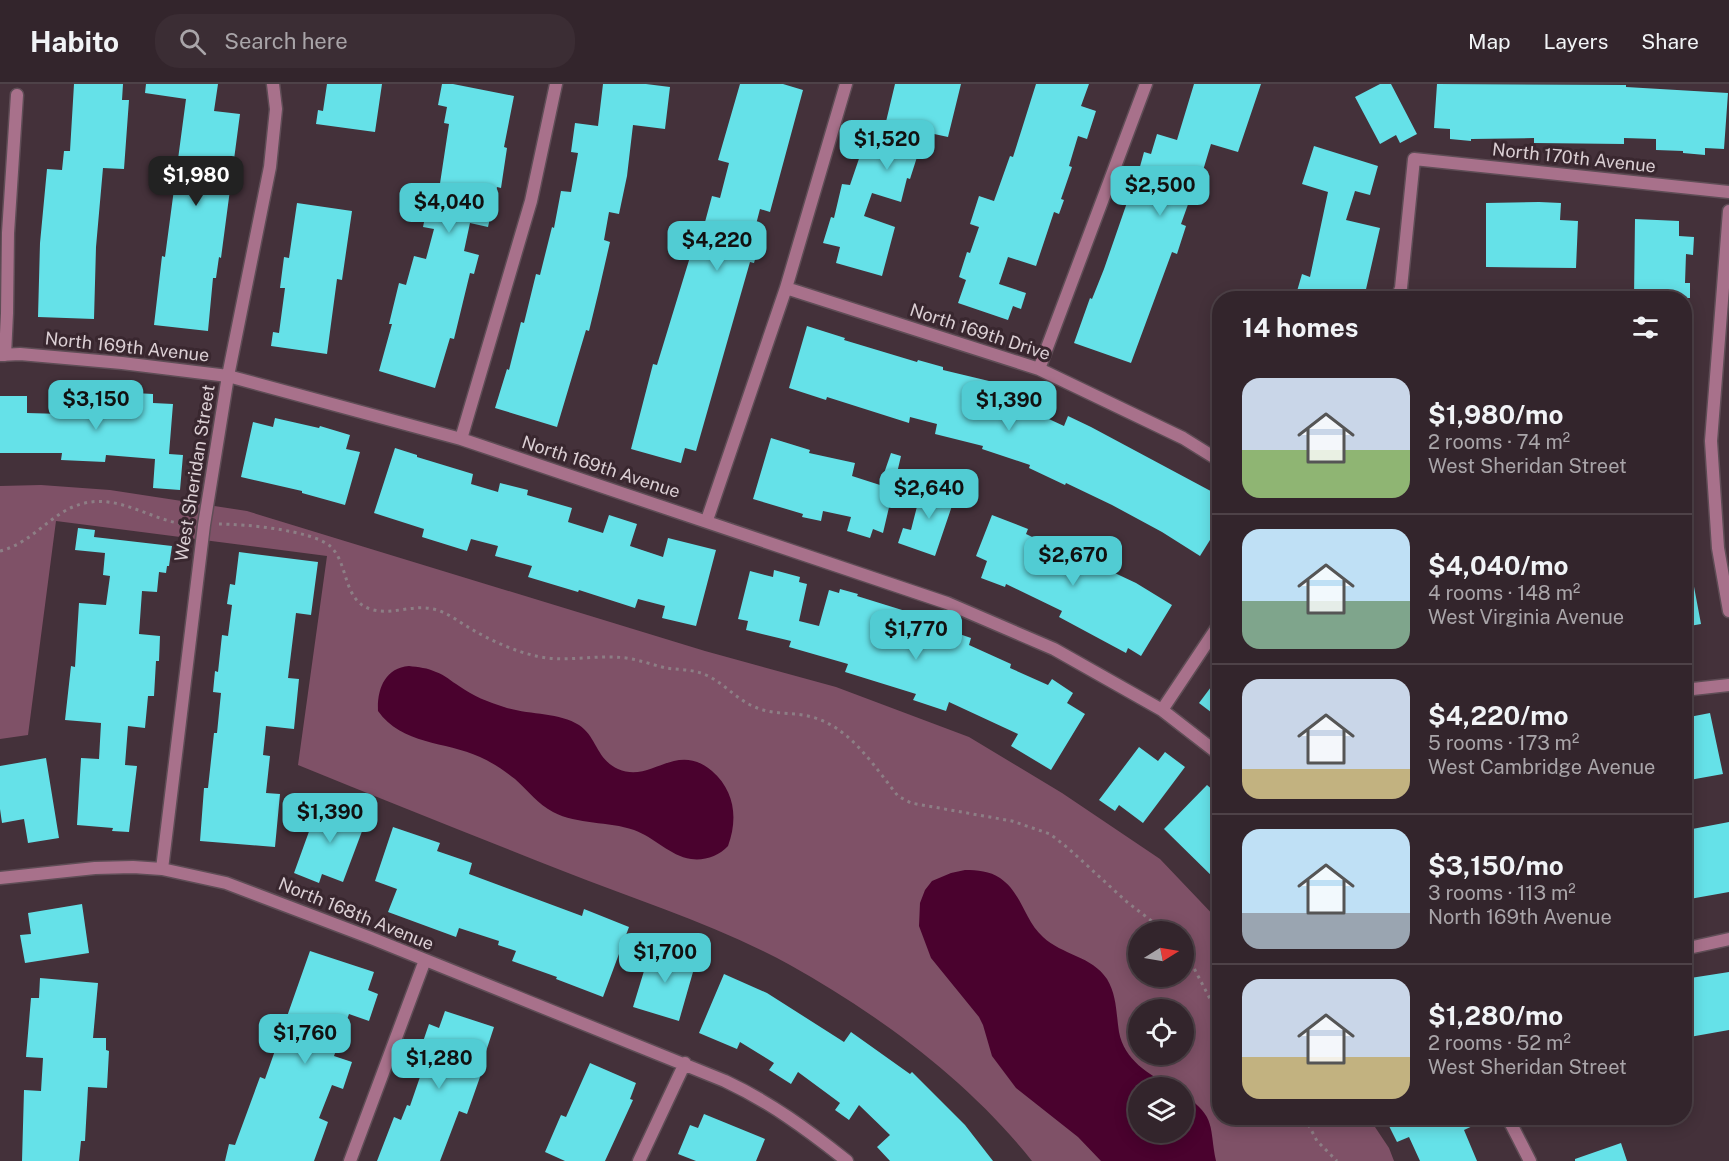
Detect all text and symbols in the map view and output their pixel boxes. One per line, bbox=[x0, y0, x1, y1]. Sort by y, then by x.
search box bbox=[155, 14, 575, 68]
text: Habito bbox=[30, 25, 119, 58]
icon: search bbox=[176, 25, 209, 58]
text: Search here bbox=[224, 28, 348, 54]
text: Map bbox=[1468, 29, 1511, 54]
text: Layers bbox=[1544, 29, 1608, 54]
text: Share bbox=[1641, 29, 1699, 54]
pin: $1,520 bbox=[838, 120, 936, 171]
text: $1,520 bbox=[854, 127, 920, 151]
street label: North 170th Avenue bbox=[1491, 138, 1657, 177]
pin: $1,980 bbox=[147, 156, 245, 207]
text: $1,980 bbox=[162, 163, 230, 187]
pin: $2,500 bbox=[1111, 166, 1209, 217]
text: $2,500 bbox=[1124, 173, 1196, 197]
pin: $4,040 bbox=[400, 183, 498, 234]
text: $4,040 bbox=[413, 190, 485, 214]
pin: $4,220 bbox=[668, 221, 766, 272]
text: $4,220 bbox=[682, 228, 752, 252]
street label: North 169th Drive bbox=[907, 299, 1053, 364]
icon: filters bbox=[1629, 311, 1662, 344]
text: 14 homes bbox=[1242, 312, 1358, 343]
street label: North 169th Avenue bbox=[44, 327, 210, 366]
pin: $3,150 bbox=[47, 380, 145, 431]
pin: $1,390 bbox=[960, 381, 1058, 432]
street label: West Sheridan Street bbox=[170, 383, 219, 563]
text: $3,150 bbox=[62, 387, 130, 411]
text: $1,390 bbox=[976, 388, 1042, 412]
text: $1,980/mo bbox=[1428, 399, 1563, 430]
icon: home bbox=[1290, 402, 1362, 474]
text: 2 rooms · 74 m² bbox=[1428, 430, 1570, 454]
street label: North 169th Avenue bbox=[519, 431, 683, 502]
text: West Sheridan Street bbox=[1428, 454, 1627, 478]
pin: $2,640 bbox=[880, 469, 978, 520]
text: $2,640 bbox=[893, 476, 965, 500]
pin: $2,670 bbox=[1024, 536, 1122, 587]
text: $2,670 bbox=[1038, 543, 1108, 567]
text: $4,040/mo bbox=[1428, 550, 1569, 581]
icon: home bbox=[1290, 553, 1362, 625]
text: 4 rooms · 148 m² bbox=[1428, 581, 1580, 605]
text: West Virginia Avenue bbox=[1428, 605, 1624, 629]
pin: $1,770 bbox=[867, 610, 965, 661]
text: $1,770 bbox=[884, 617, 948, 641]
text: $4,220/mo bbox=[1428, 700, 1568, 731]
icon: home bbox=[1290, 703, 1362, 775]
text: 5 rooms · 173 m² bbox=[1428, 731, 1579, 755]
text: West Cambridge Avenue bbox=[1428, 755, 1655, 779]
pin: $1,390 bbox=[281, 793, 379, 844]
text: $1,390 bbox=[297, 800, 363, 824]
text: $3,150/mo bbox=[1428, 850, 1564, 881]
icon: home bbox=[1290, 853, 1362, 925]
street label: North 168th Avenue bbox=[275, 873, 437, 954]
text: 3 rooms · 113 m² bbox=[1428, 881, 1576, 905]
text: North 169th Avenue bbox=[1428, 905, 1612, 929]
north arrow bbox=[1128, 921, 1194, 987]
map controls bbox=[1128, 921, 1194, 1143]
pin: $1,700 bbox=[616, 933, 714, 984]
text: $1,700 bbox=[633, 940, 697, 964]
button: locate bbox=[1128, 999, 1194, 1065]
text: $1,280/mo bbox=[1428, 1000, 1563, 1031]
icon: home bbox=[1290, 1003, 1362, 1075]
pin: $1,760 bbox=[256, 1014, 354, 1065]
text: $1,760 bbox=[273, 1021, 337, 1045]
text: 2 rooms · 52 m² bbox=[1428, 1031, 1571, 1055]
pin: $1,280 bbox=[390, 1039, 488, 1090]
text: $1,280 bbox=[405, 1046, 473, 1070]
text: West Sheridan Street bbox=[1428, 1055, 1627, 1079]
button: layers bbox=[1128, 1077, 1194, 1143]

